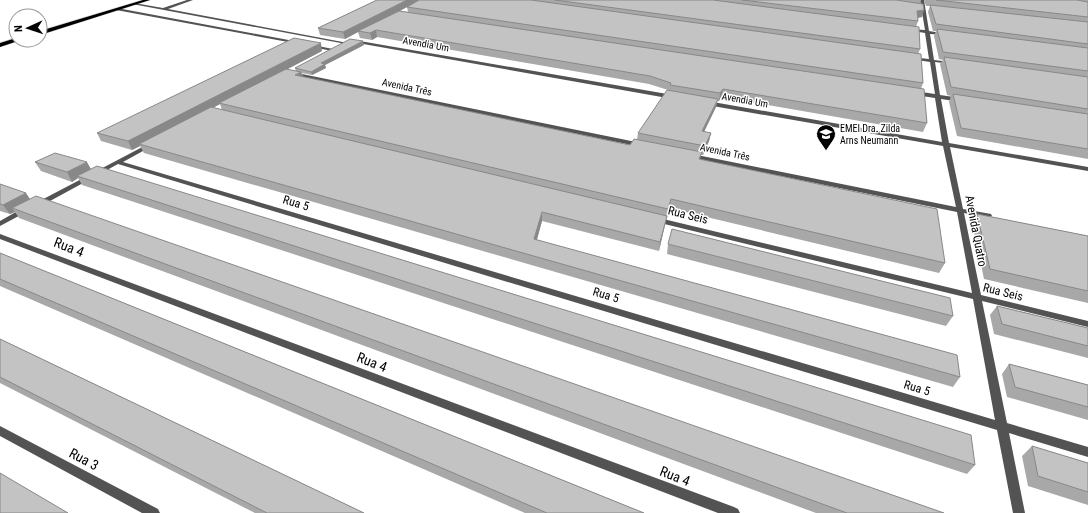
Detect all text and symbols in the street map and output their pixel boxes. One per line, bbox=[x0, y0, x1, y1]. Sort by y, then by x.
north arrow bbox=[8, 8, 48, 48]
text: N bbox=[12, 25, 25, 32]
street label: Avendia Um bbox=[402, 35, 450, 53]
street label: Avenida Três bbox=[381, 76, 433, 98]
street label: Avendia Um bbox=[721, 91, 769, 109]
school or university icon: EMEI Dra. Zilda Arns Neumann bbox=[815, 123, 837, 151]
place label: EMEI Dra. Zilda Arns Neumann bbox=[840, 123, 900, 146]
street label: Avenida Três bbox=[699, 141, 751, 163]
street label: Rua 5 bbox=[281, 192, 311, 214]
street label: Avenida Quatro bbox=[962, 194, 990, 268]
street label: Rua Seis bbox=[667, 203, 709, 227]
street label: Rua 4 bbox=[52, 234, 86, 260]
street label: Rua Seis bbox=[982, 280, 1024, 304]
street label: Rua 5 bbox=[591, 284, 621, 306]
street label: Rua 4 bbox=[355, 349, 389, 375]
street label: Rua 5 bbox=[902, 377, 932, 399]
street label: Rua 3 bbox=[67, 445, 101, 473]
street label: Rua 4 bbox=[658, 463, 692, 489]

